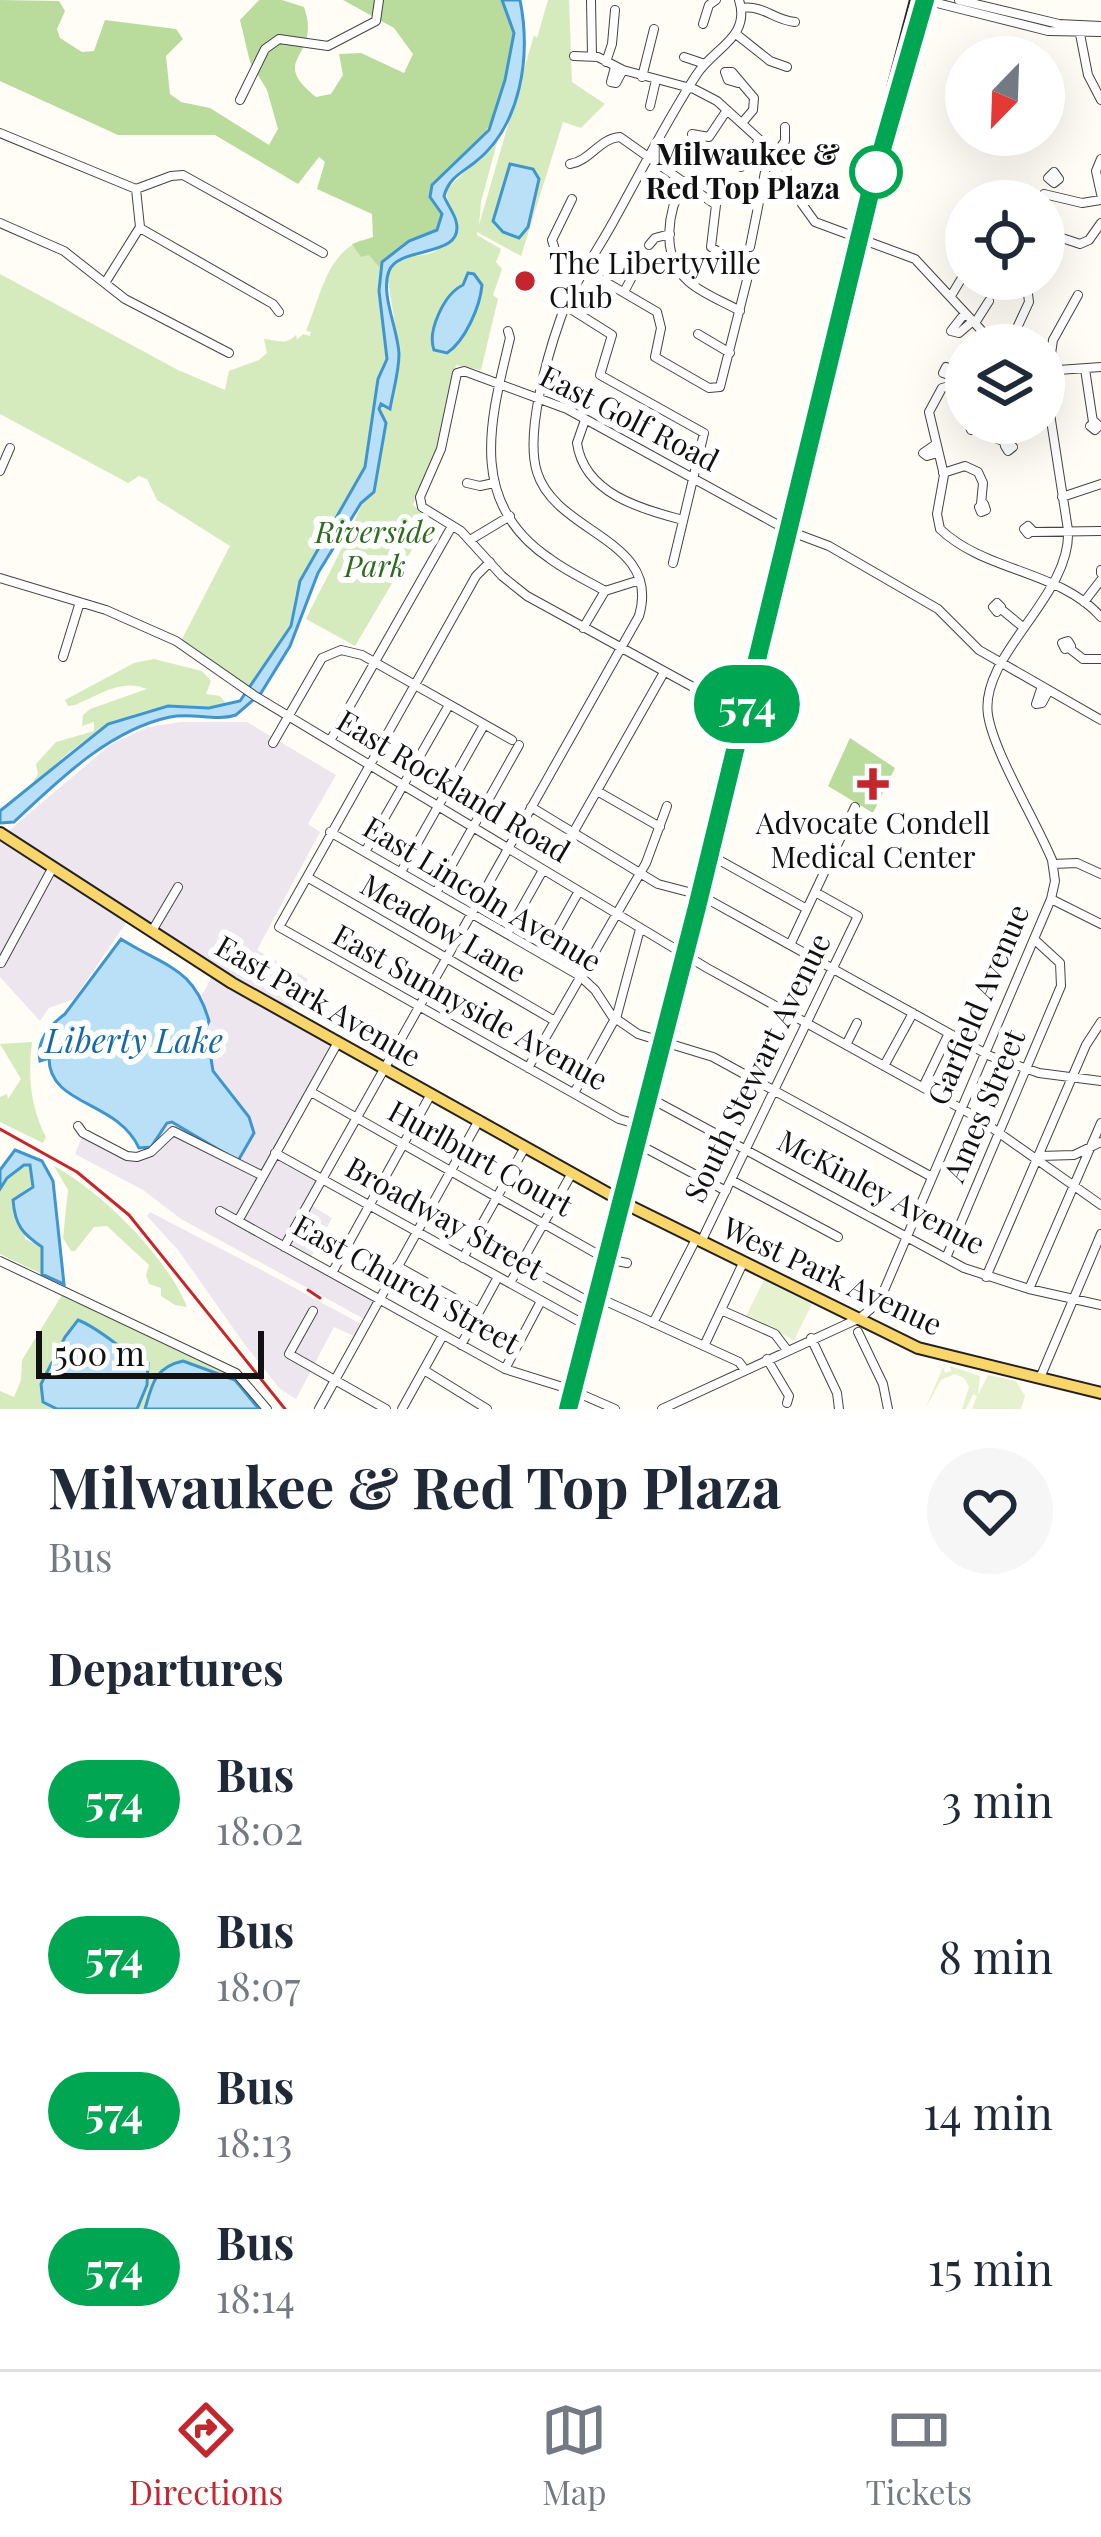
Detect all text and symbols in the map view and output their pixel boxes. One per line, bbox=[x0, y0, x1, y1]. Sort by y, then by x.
north arrow bbox=[945, 36, 1065, 156]
map controls bbox=[945, 36, 1065, 444]
place label: Milwaukee & Red Top Plaza bbox=[646, 133, 840, 207]
marker: Milwaukee & Red Top Plaza bbox=[851, 147, 901, 197]
button: locate bbox=[945, 180, 1065, 300]
place label: The Libertyville Club bbox=[549, 242, 761, 316]
marker: The Libertyville Club bbox=[512, 268, 538, 294]
button: layers bbox=[945, 324, 1065, 444]
street label: East Golf Road bbox=[534, 355, 726, 479]
park label: Riverside Park bbox=[314, 511, 435, 585]
line badge: 574 bbox=[678, 665, 816, 743]
text: 574 bbox=[718, 676, 776, 732]
street label: East Rockland Road bbox=[330, 700, 578, 871]
marker: Advocate Condell Medical Center bbox=[857, 768, 889, 800]
place label: Advocate Condell Medical Center bbox=[755, 802, 990, 876]
street label: East Lincoln Avenue bbox=[356, 806, 610, 980]
street label: Meadow Lane bbox=[354, 864, 534, 991]
street label: Garfield Avenue bbox=[917, 898, 1037, 1111]
street label: East Sunnyside Avenue bbox=[326, 914, 616, 1099]
street label: East Park Avenue bbox=[209, 925, 429, 1075]
street label: South Stewart Avenue bbox=[674, 926, 839, 1208]
water label: Liberty Lake bbox=[43, 1017, 223, 1061]
street label: Ames Street bbox=[933, 1022, 1033, 1189]
street label: Hurlburt Court bbox=[382, 1090, 581, 1225]
street label: McKinley Avenue bbox=[771, 1120, 993, 1263]
street label: Broadway Street bbox=[339, 1146, 551, 1288]
street label: East Church Street bbox=[287, 1204, 528, 1362]
street label: West Park Avenue bbox=[716, 1206, 949, 1344]
scale bar bbox=[36, 1325, 264, 1378]
text: 500 m bbox=[54, 1330, 145, 1374]
text: Milwaukee & Red Top Plaza bbox=[48, 1447, 781, 1523]
button: heart bbox=[927, 1448, 1053, 1574]
text: Bus bbox=[48, 1530, 112, 1582]
text: Departures bbox=[48, 1637, 284, 1697]
text: Bus bbox=[216, 1743, 294, 1803]
text: 3 min bbox=[941, 1769, 1053, 1829]
text: 574 bbox=[85, 1771, 143, 1827]
text: 18:02 bbox=[216, 1803, 303, 1855]
text: Bus bbox=[216, 1899, 294, 1959]
text: 8 min bbox=[938, 1925, 1053, 1985]
text: 574 bbox=[85, 1927, 143, 1983]
text: 18:07 bbox=[216, 1959, 300, 2011]
text: Bus bbox=[216, 2055, 294, 2115]
text: 14 min bbox=[923, 2081, 1053, 2141]
text: 574 bbox=[85, 2083, 143, 2139]
text: 18:13 bbox=[216, 2115, 292, 2167]
text: Bus bbox=[216, 2211, 294, 2271]
text: 15 min bbox=[928, 2237, 1053, 2297]
text: 574 bbox=[85, 2239, 143, 2295]
text: 18:14 bbox=[216, 2271, 295, 2323]
tab: Directions bbox=[129, 2397, 283, 2513]
tab: Map bbox=[541, 2397, 607, 2513]
tab: Tickets bbox=[865, 2397, 972, 2513]

